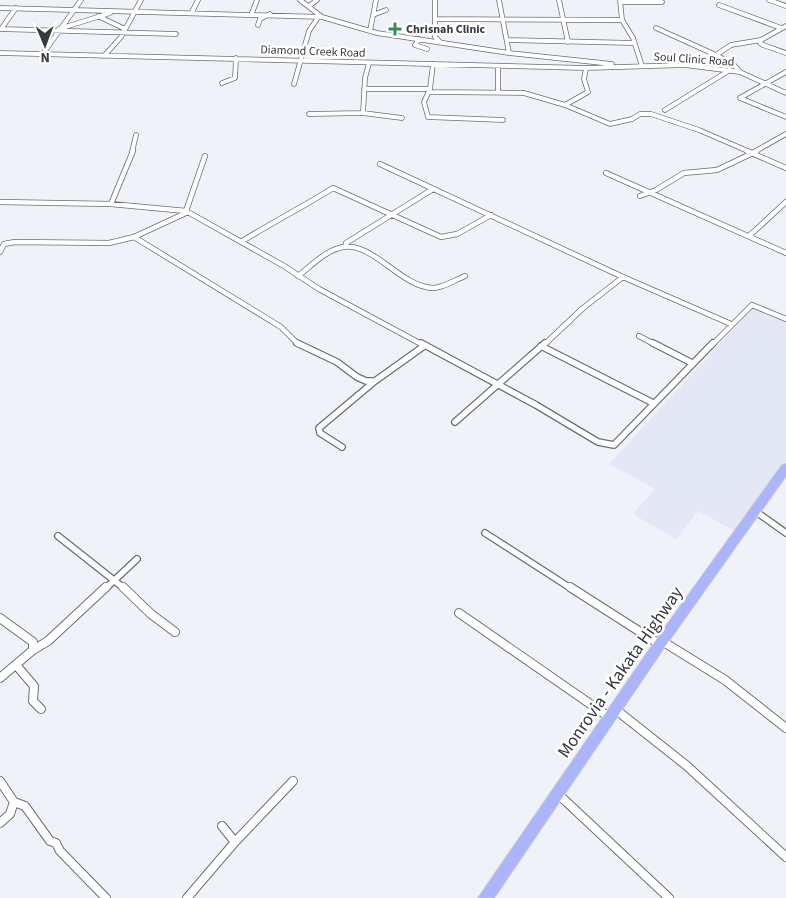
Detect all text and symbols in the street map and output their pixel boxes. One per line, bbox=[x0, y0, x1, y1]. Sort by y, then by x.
north arrow bbox=[20, 20, 70, 70]
place label: Chrisnah Clinic bbox=[406, 21, 486, 38]
marker: Chrisnah Clinic bbox=[388, 22, 402, 36]
street label: Diamond Creek Road bbox=[260, 41, 366, 62]
text: N bbox=[40, 47, 50, 67]
street label: Soul Clinic Road bbox=[653, 48, 735, 71]
street label: Monrovia - Kakata Highway bbox=[552, 581, 689, 763]

